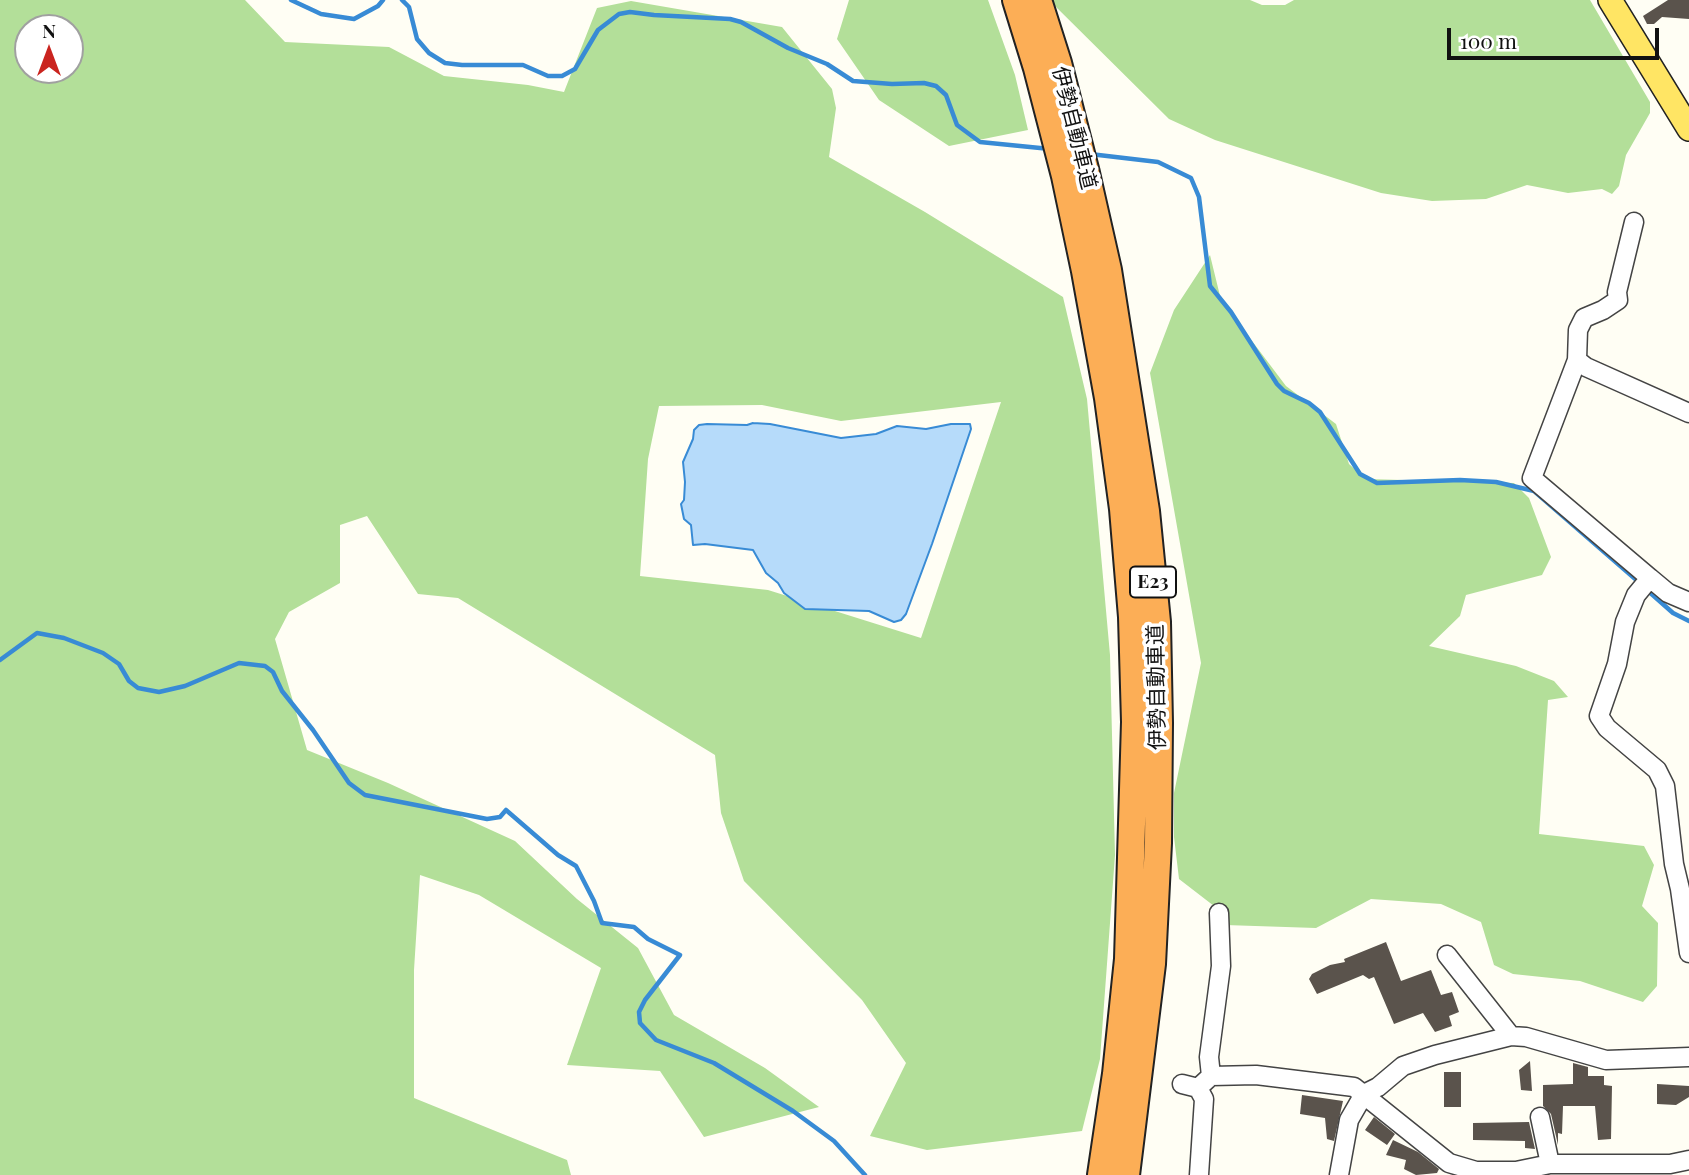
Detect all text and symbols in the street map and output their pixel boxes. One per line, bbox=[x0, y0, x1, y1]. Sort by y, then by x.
north arrow bbox=[14, 14, 84, 84]
scale bar bbox=[1451, 14, 1663, 58]
text: N bbox=[42, 17, 56, 43]
text: 100 m bbox=[1460, 26, 1517, 54]
street label: 伊勢自動車道 bbox=[1047, 64, 1101, 192]
road number: E23 bbox=[1130, 566, 1176, 597]
street label: 伊勢自動車道 bbox=[1143, 624, 1171, 750]

